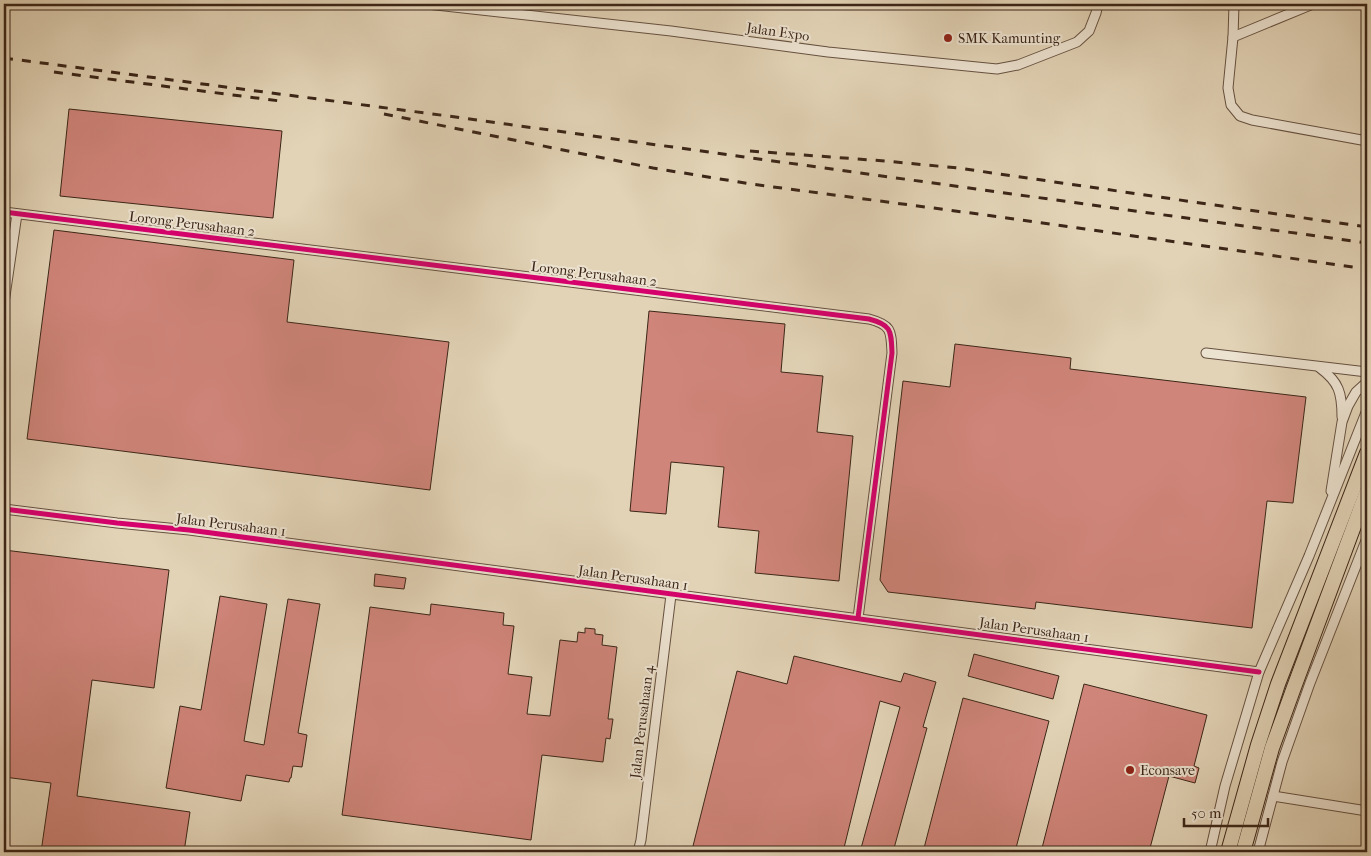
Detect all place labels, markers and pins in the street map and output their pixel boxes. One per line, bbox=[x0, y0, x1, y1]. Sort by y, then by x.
place label: SMK Kamunting bbox=[958, 30, 1061, 47]
marker: SMK Kamunting bbox=[942, 32, 954, 44]
place label: Econsave bbox=[1140, 762, 1195, 779]
marker: Econsave bbox=[1124, 764, 1136, 776]

